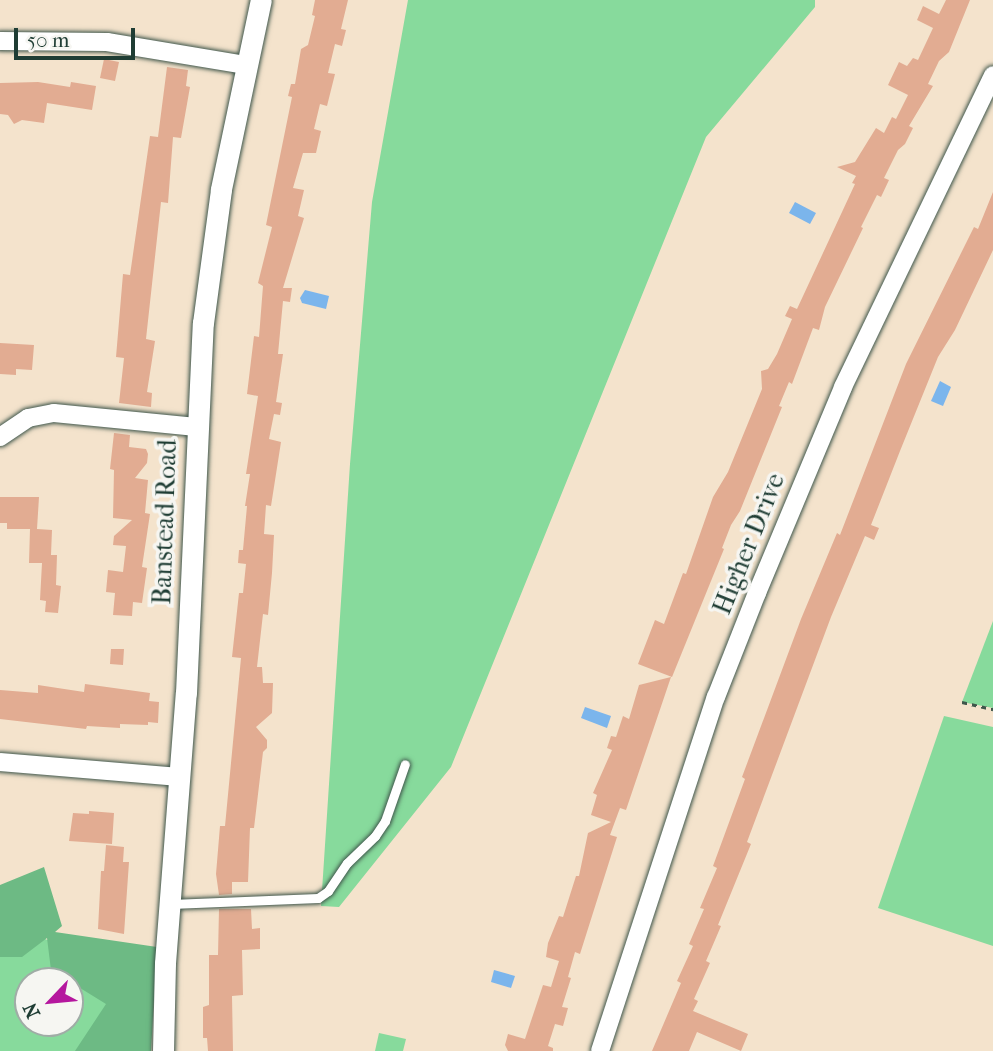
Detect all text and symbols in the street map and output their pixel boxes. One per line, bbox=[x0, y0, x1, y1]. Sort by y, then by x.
scale bar bbox=[18, 14, 138, 58]
text: 50 m bbox=[27, 28, 70, 52]
street label: Banstead Road bbox=[147, 439, 183, 605]
street label: Higher Drive bbox=[707, 469, 791, 619]
north arrow bbox=[14, 967, 84, 1037]
text: N bbox=[19, 999, 45, 1022]

